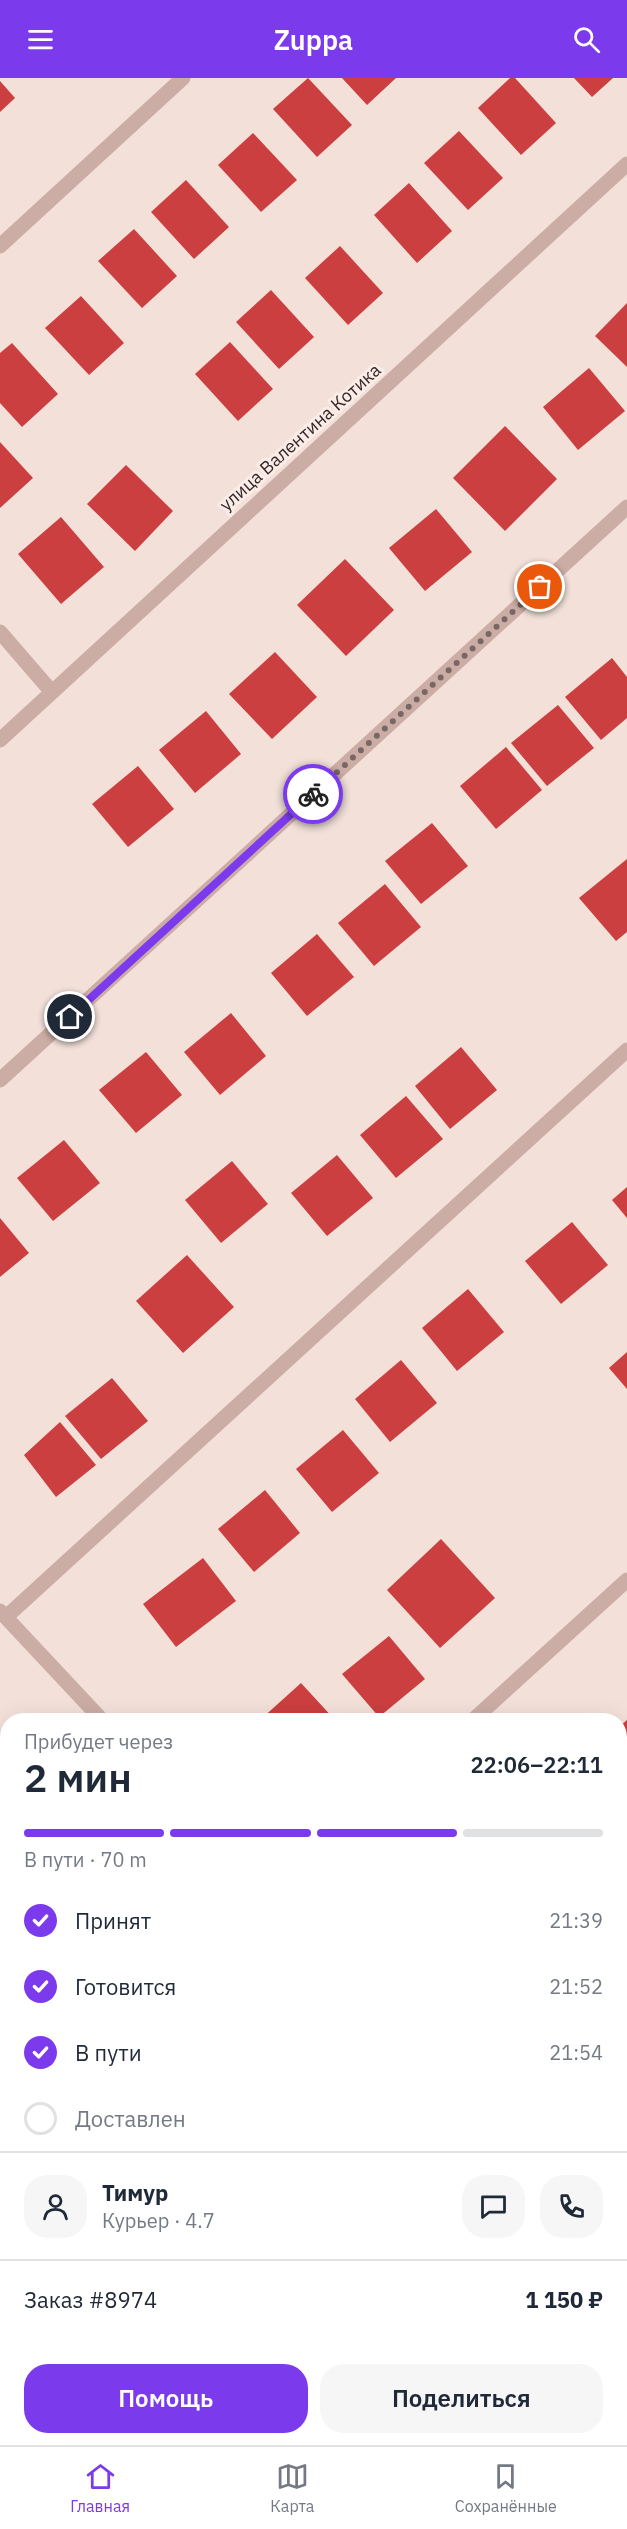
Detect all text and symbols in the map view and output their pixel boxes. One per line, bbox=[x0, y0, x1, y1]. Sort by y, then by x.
text: Zuppa bbox=[274, 22, 353, 57]
icon: menu bbox=[24, 23, 57, 56]
icon: search bbox=[570, 23, 603, 56]
street label: улица Валентина Котика bbox=[214, 358, 386, 516]
pin bbox=[514, 561, 565, 612]
icon: bag bbox=[523, 570, 556, 603]
courier bbox=[283, 764, 343, 824]
icon: bike bbox=[297, 778, 330, 811]
pin bbox=[44, 991, 95, 1042]
icon: home bbox=[53, 1000, 86, 1033]
text: Прибудет через bbox=[24, 1728, 173, 1755]
text: 22:06–22:11 bbox=[470, 1750, 603, 1779]
text: 2 мин bbox=[24, 1752, 132, 1803]
text: В пути · 70 m bbox=[24, 1846, 147, 1873]
icon: check bbox=[24, 1904, 57, 1937]
text: Принят bbox=[75, 1906, 151, 1935]
text: 21:39 bbox=[549, 1907, 603, 1934]
icon: check bbox=[24, 1970, 57, 2003]
text: Готовится bbox=[75, 1972, 176, 2001]
text: 21:52 bbox=[549, 1973, 603, 2000]
icon: check bbox=[24, 2036, 57, 2069]
text: В пути bbox=[75, 2038, 142, 2067]
text: 21:54 bbox=[549, 2039, 603, 2066]
text: Доставлен bbox=[75, 2104, 186, 2133]
button: person bbox=[24, 2175, 87, 2238]
button: chat bbox=[462, 2175, 525, 2238]
button: phone bbox=[540, 2175, 603, 2238]
text: Тимур bbox=[102, 2178, 168, 2207]
text: Курьер · 4.7 bbox=[102, 2207, 215, 2234]
text: Заказ #8974 bbox=[24, 2285, 157, 2314]
text: 1 150 ₽ bbox=[525, 2285, 603, 2314]
button: Помощь bbox=[24, 2364, 308, 2433]
button: Поделиться bbox=[320, 2364, 603, 2433]
tab: Главная bbox=[70, 2460, 130, 2516]
tab: Карта bbox=[270, 2460, 314, 2516]
tab: Сохранённые bbox=[455, 2460, 557, 2516]

